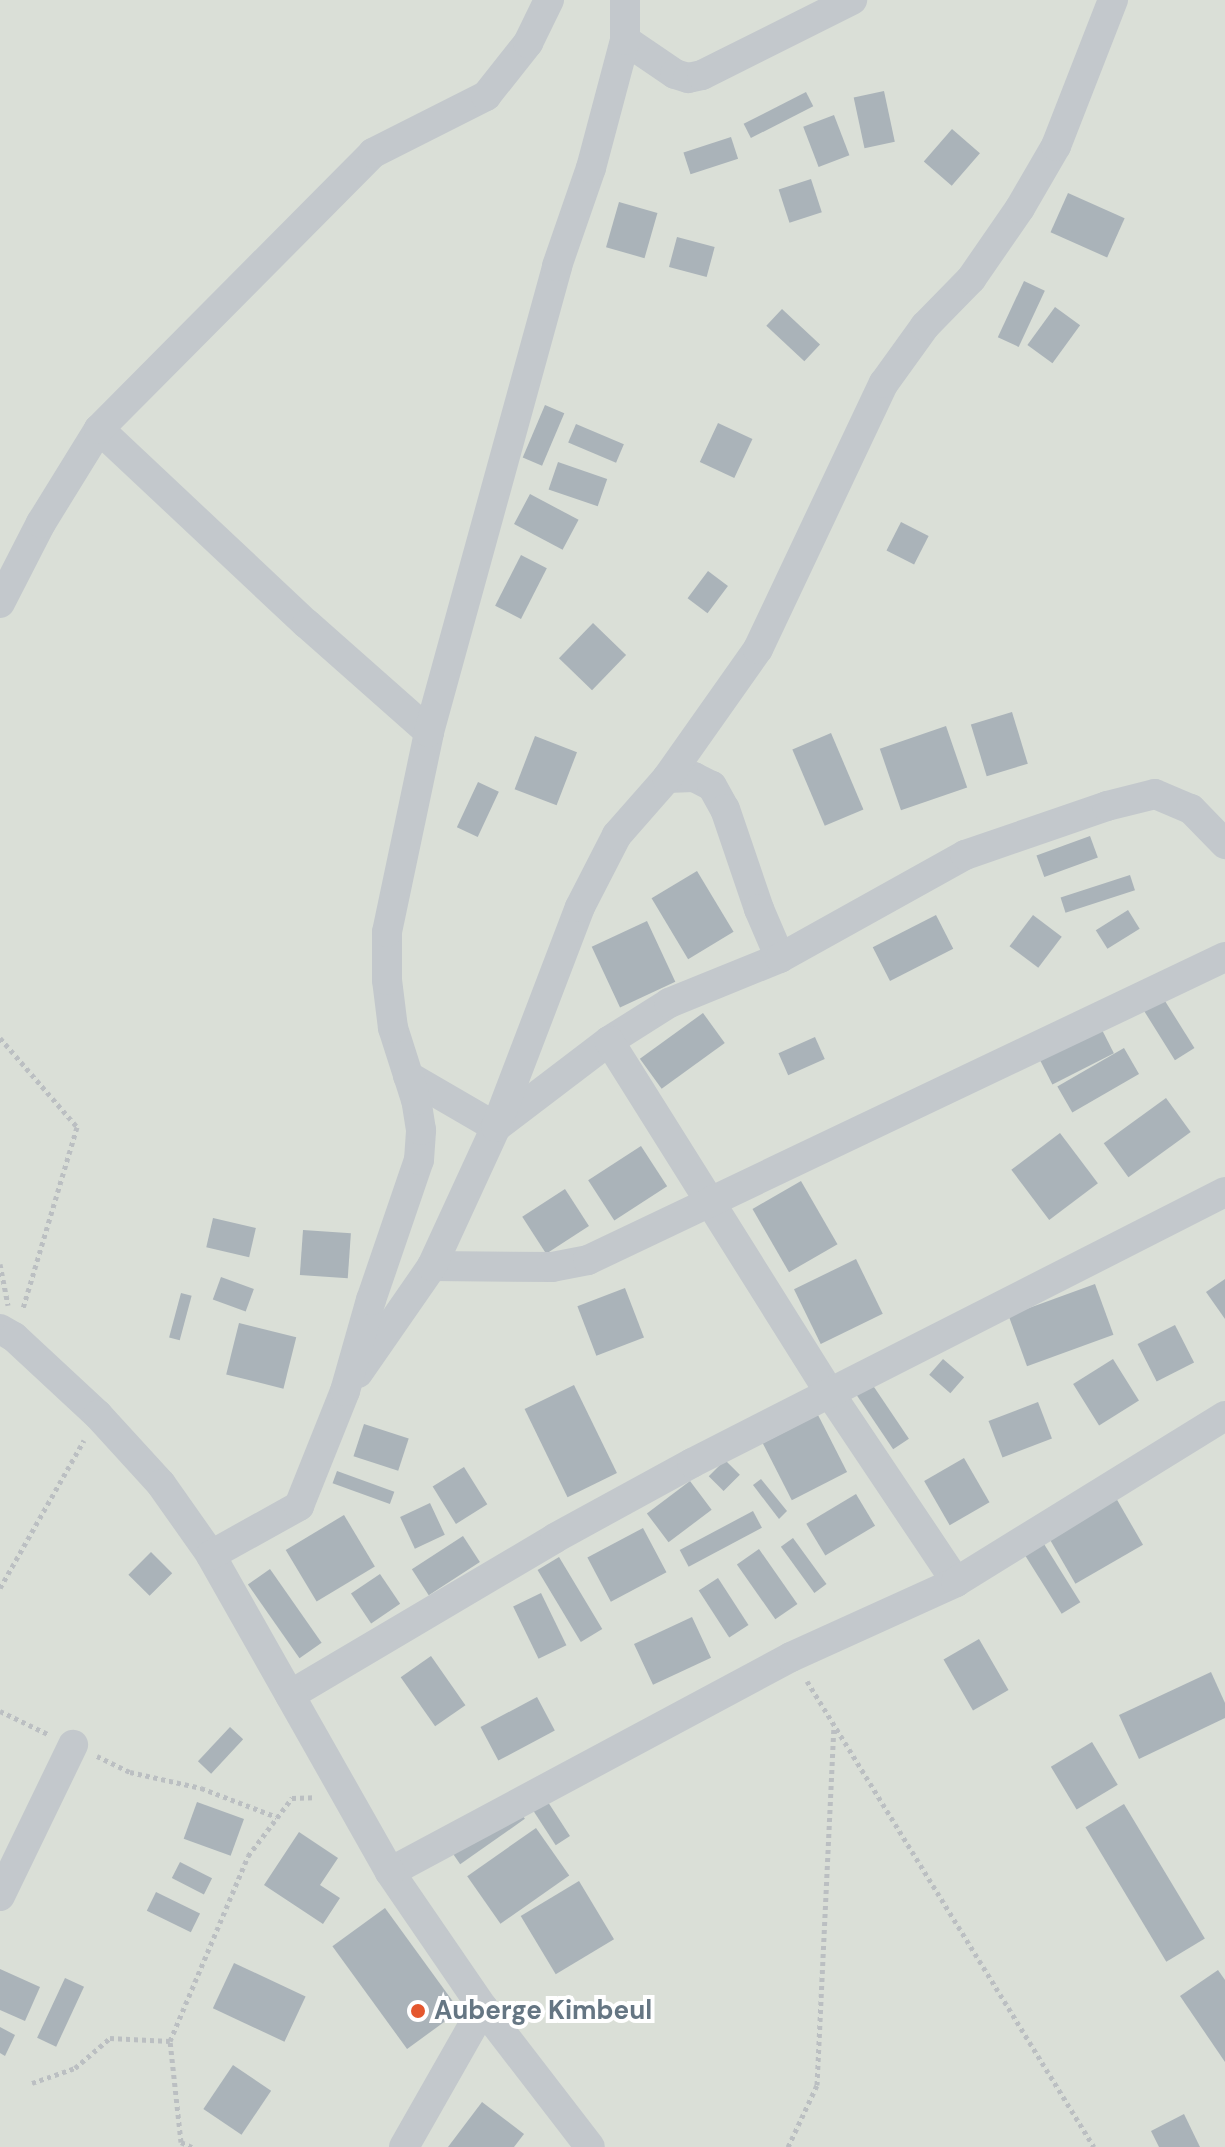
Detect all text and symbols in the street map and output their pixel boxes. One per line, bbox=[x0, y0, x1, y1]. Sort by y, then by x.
place label: Auberge Kimbeul bbox=[434, 1995, 652, 2027]
marker: Auberge Kimbeul bbox=[409, 2002, 427, 2020]

